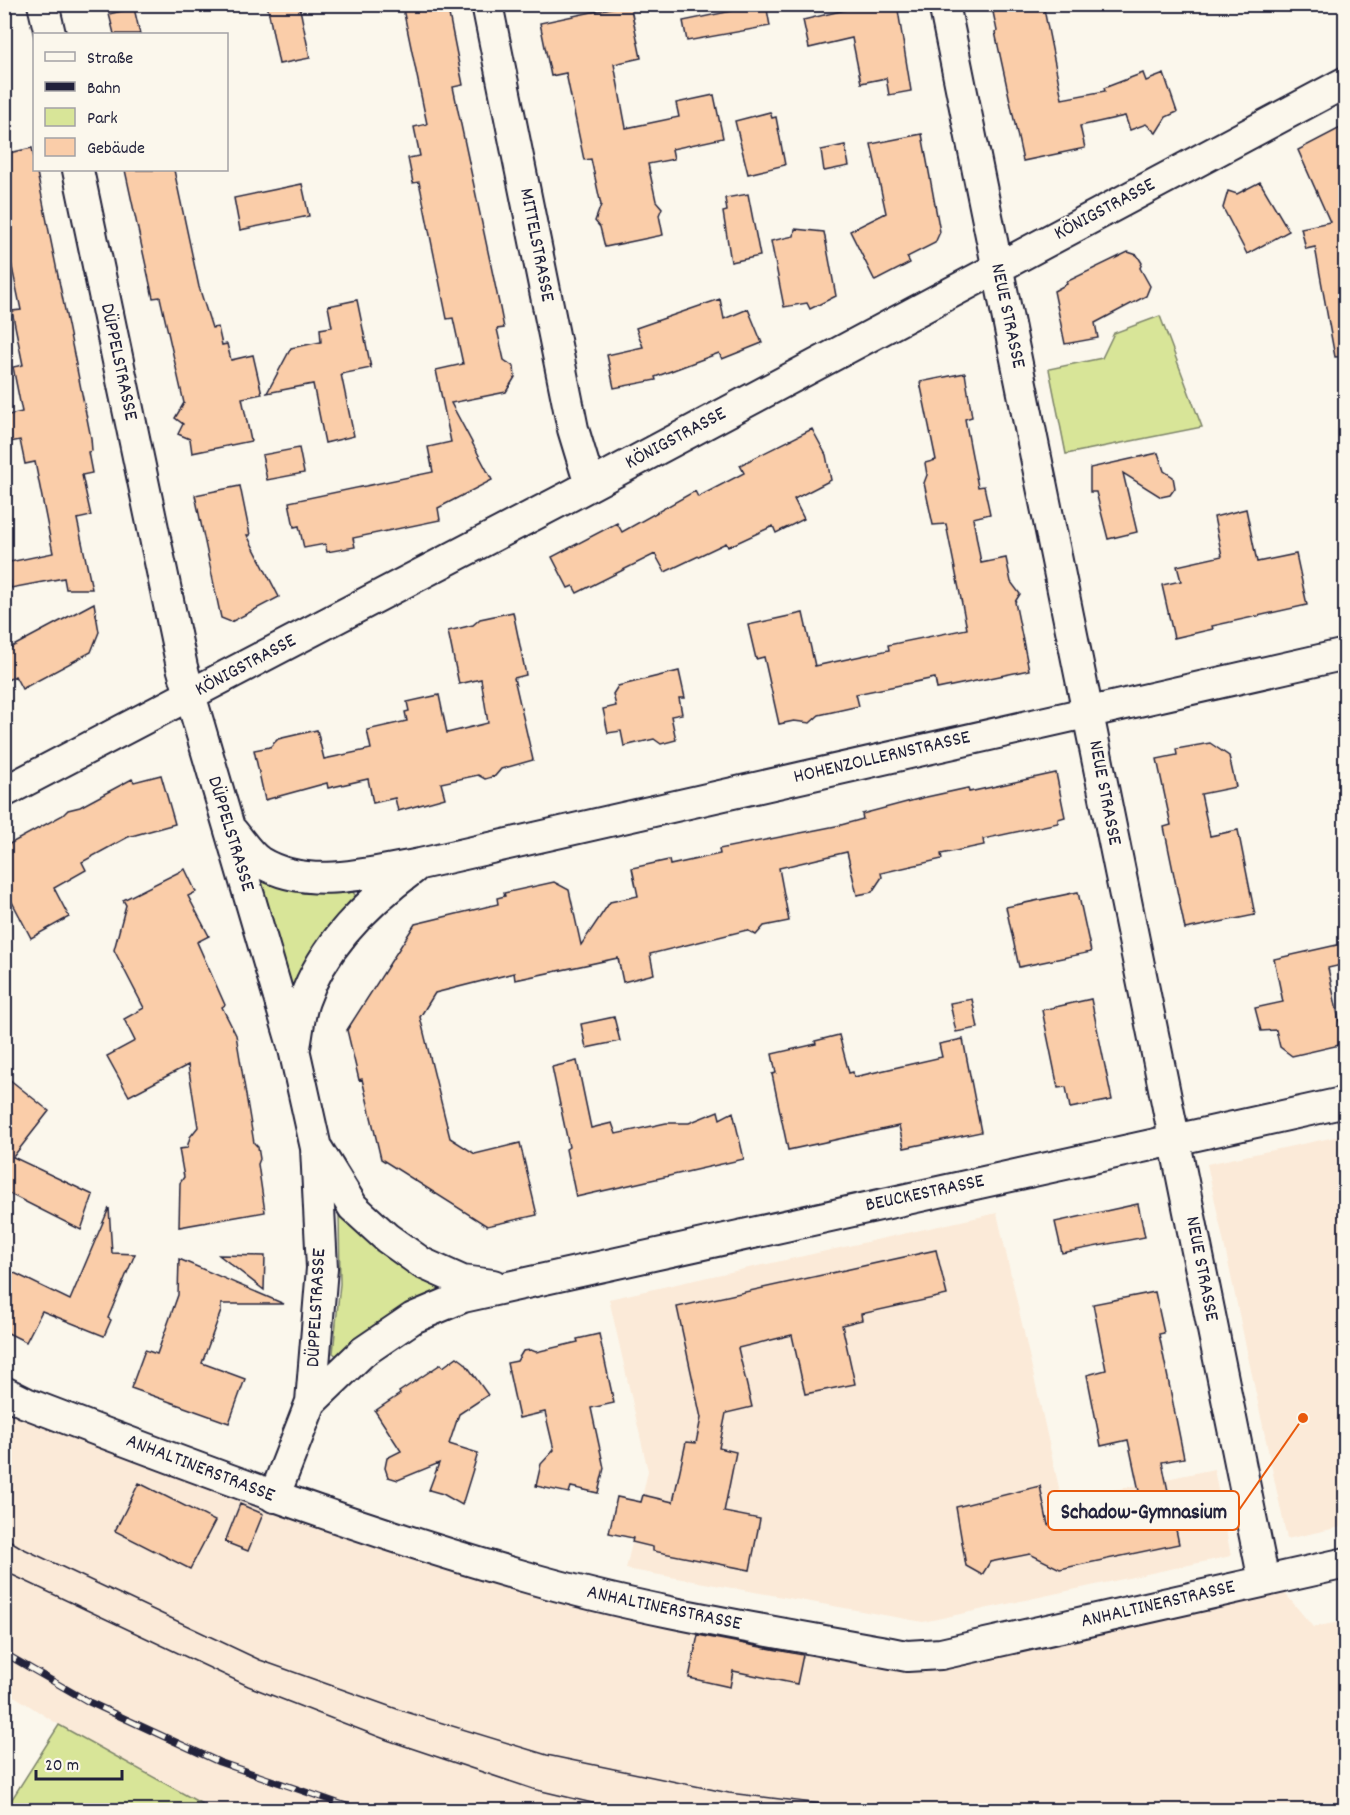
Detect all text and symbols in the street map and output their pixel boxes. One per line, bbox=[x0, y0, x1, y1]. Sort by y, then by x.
legend bbox=[33, 33, 228, 171]
text: Straße bbox=[87, 47, 133, 72]
text: Bahn bbox=[87, 77, 121, 102]
text: Park bbox=[87, 107, 118, 132]
text: Gebäude bbox=[87, 137, 145, 162]
street label: KÖNIGSTRASSE bbox=[1050, 172, 1160, 248]
street label: MITTELSTRASSE bbox=[511, 186, 561, 304]
street label: NEUE STRASSE bbox=[982, 261, 1032, 371]
street label: DÜPPELSTRASSE bbox=[92, 301, 144, 423]
street label: KÖNIGSTRASSE bbox=[621, 401, 731, 477]
street label: KÖNIGSTRASSE bbox=[191, 628, 301, 704]
street label: HOHENZOLLERNSTRASSE bbox=[791, 724, 973, 792]
street label: NEUE STRASSE bbox=[1080, 738, 1128, 848]
street label: DÜPPELSTRASSE bbox=[199, 773, 261, 895]
street label: BEUCKESTRASSE bbox=[863, 1168, 987, 1220]
street label: NEUE STRASSE bbox=[1177, 1214, 1225, 1324]
street label: DÜPPELSTRASSE bbox=[300, 1248, 334, 1368]
street label: ANHALTINERSTRASSE bbox=[122, 1428, 278, 1510]
callout: Schadow-Gymnasium bbox=[1048, 1491, 1239, 1530]
text: Schadow-Gymnasium bbox=[1061, 1499, 1227, 1529]
street label: ANHALTINERSTRASSE bbox=[1078, 1574, 1238, 1636]
street label: ANHALTINERSTRASSE bbox=[584, 1579, 744, 1639]
scale bar bbox=[36, 1743, 122, 1781]
text: 20 m bbox=[45, 1754, 79, 1779]

